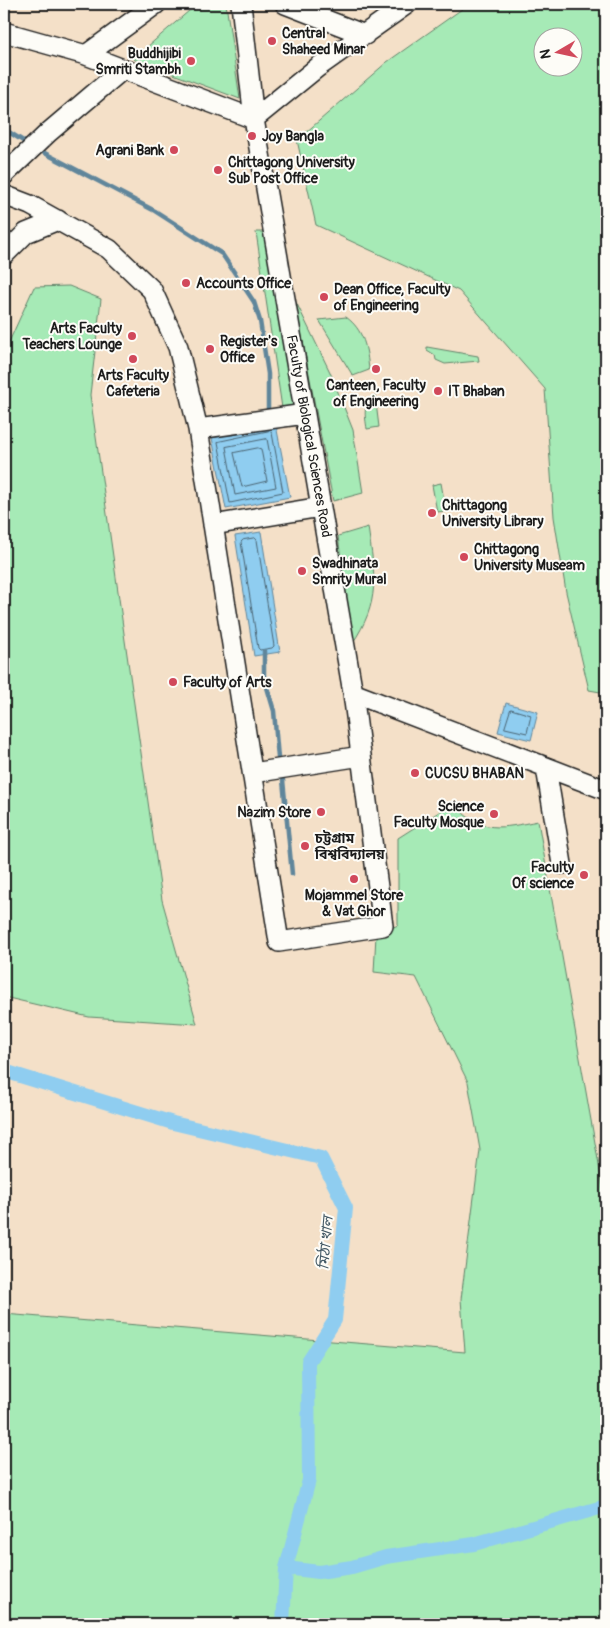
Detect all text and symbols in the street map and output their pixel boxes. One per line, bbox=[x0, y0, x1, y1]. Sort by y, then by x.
place label: Central Shaheed Minar bbox=[282, 25, 366, 58]
north arrow bbox=[532, 28, 582, 78]
marker: Central Shaheed Minar bbox=[266, 35, 278, 47]
place label: Buddhijibi Smriti Stambh bbox=[96, 45, 181, 78]
text: N bbox=[537, 48, 555, 60]
marker: Buddhijibi Smriti Stambh bbox=[185, 55, 197, 67]
place label: Joy Bangla bbox=[262, 128, 325, 145]
marker: Joy Bangla bbox=[246, 130, 258, 142]
place label: Agrani Bank bbox=[96, 142, 164, 159]
marker: Agrani Bank bbox=[168, 144, 180, 156]
place label: Chittagong University Sub Post Office bbox=[228, 154, 355, 187]
marker: Chittagong University Sub Post Office bbox=[212, 164, 224, 176]
place label: Accounts Office bbox=[196, 275, 292, 292]
marker: Accounts Office bbox=[180, 277, 192, 289]
place label: Dean Office, Faculty of Engineering bbox=[333, 281, 450, 314]
marker: Dean Office, Faculty of Engineering bbox=[318, 291, 330, 303]
place label: Arts Faculty Teachers Lounge bbox=[21, 320, 123, 353]
marker: Arts Faculty Teachers Lounge bbox=[126, 330, 138, 342]
place label: Register's Office bbox=[220, 333, 278, 366]
street label: Faculty of Biological Sciences Road bbox=[283, 333, 335, 539]
marker: Register's Office bbox=[204, 343, 216, 355]
marker: Arts Faculty Cafeteria bbox=[127, 353, 139, 365]
marker: Canteen, Faculty of Engineering bbox=[370, 363, 382, 375]
place label: Arts Faculty Cafeteria bbox=[97, 367, 169, 400]
place label: Canteen, Faculty of Engineering bbox=[326, 377, 426, 410]
place label: IT Bhaban bbox=[448, 383, 505, 400]
marker: IT Bhaban bbox=[432, 385, 444, 397]
place label: Chittagong University Library bbox=[442, 497, 543, 530]
marker: Chittagong University Library bbox=[426, 507, 438, 519]
place label: Chittagong University Museam bbox=[474, 541, 586, 574]
marker: Chittagong University Museam bbox=[458, 551, 470, 563]
place label: Swadhinata Smrity Mural bbox=[312, 555, 387, 588]
marker: Swadhinata Smrity Mural bbox=[296, 565, 308, 577]
place label: Faculty of Arts bbox=[183, 674, 272, 691]
marker: Faculty of Arts bbox=[167, 676, 179, 688]
place label: CUCSU BHABAN bbox=[425, 765, 524, 782]
marker: CUCSU BHABAN bbox=[409, 767, 421, 779]
place label: Science Faculty Mosque bbox=[393, 798, 485, 831]
place label: Nazim Store bbox=[237, 804, 312, 821]
marker: Nazim Store bbox=[315, 806, 327, 818]
marker: Science Faculty Mosque bbox=[488, 808, 500, 820]
place label: চট্টগ্রাম বিশ্ববিদ্যালয় bbox=[314, 830, 385, 863]
marker: চট্টগ্রাম বিশ্ববিদ্যালয় bbox=[299, 840, 311, 852]
place label: Faculty Of science bbox=[512, 859, 575, 892]
marker: Faculty Of science bbox=[578, 869, 590, 881]
marker: Mojammel Store & Vat Ghor bbox=[348, 873, 360, 885]
place label: Mojammel Store & Vat Ghor bbox=[305, 887, 404, 920]
water label: মিঠা খাল bbox=[314, 1213, 338, 1270]

